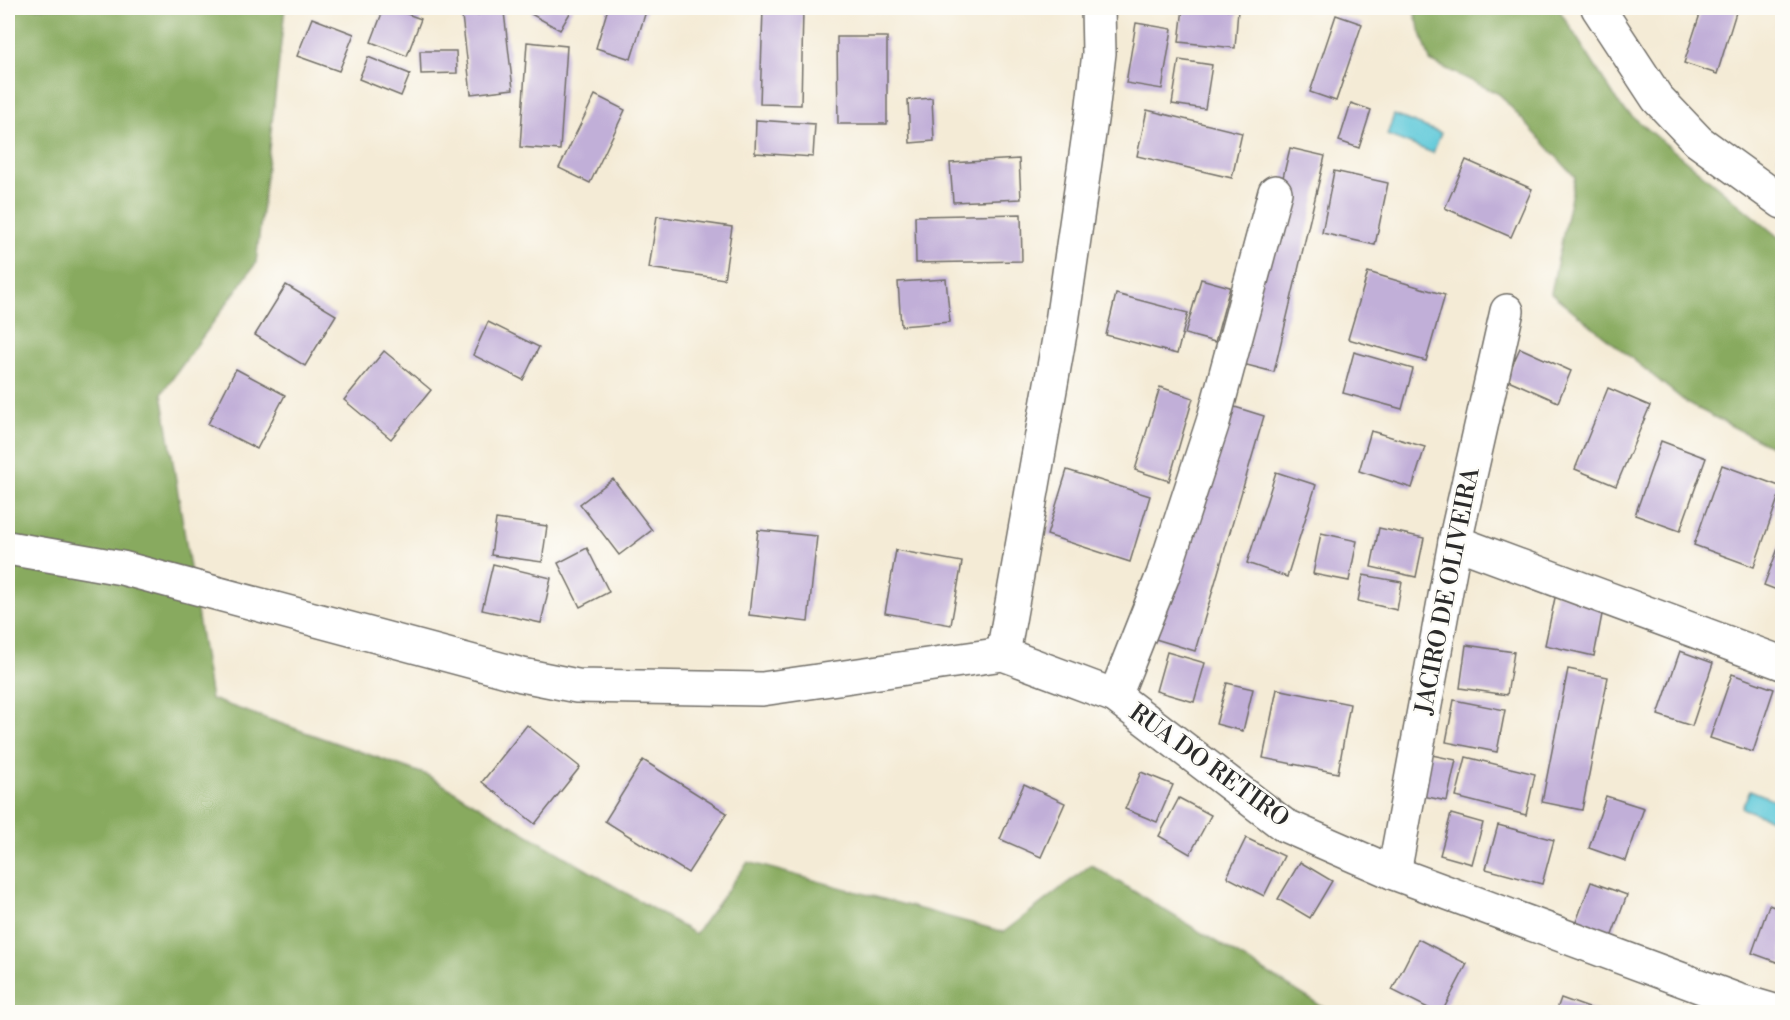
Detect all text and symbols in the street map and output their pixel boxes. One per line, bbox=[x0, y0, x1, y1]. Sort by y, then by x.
street label: JACIRO DE OLIVEIRA bbox=[1409, 465, 1487, 718]
street label: RUA DO RETIRO bbox=[1123, 698, 1295, 834]

